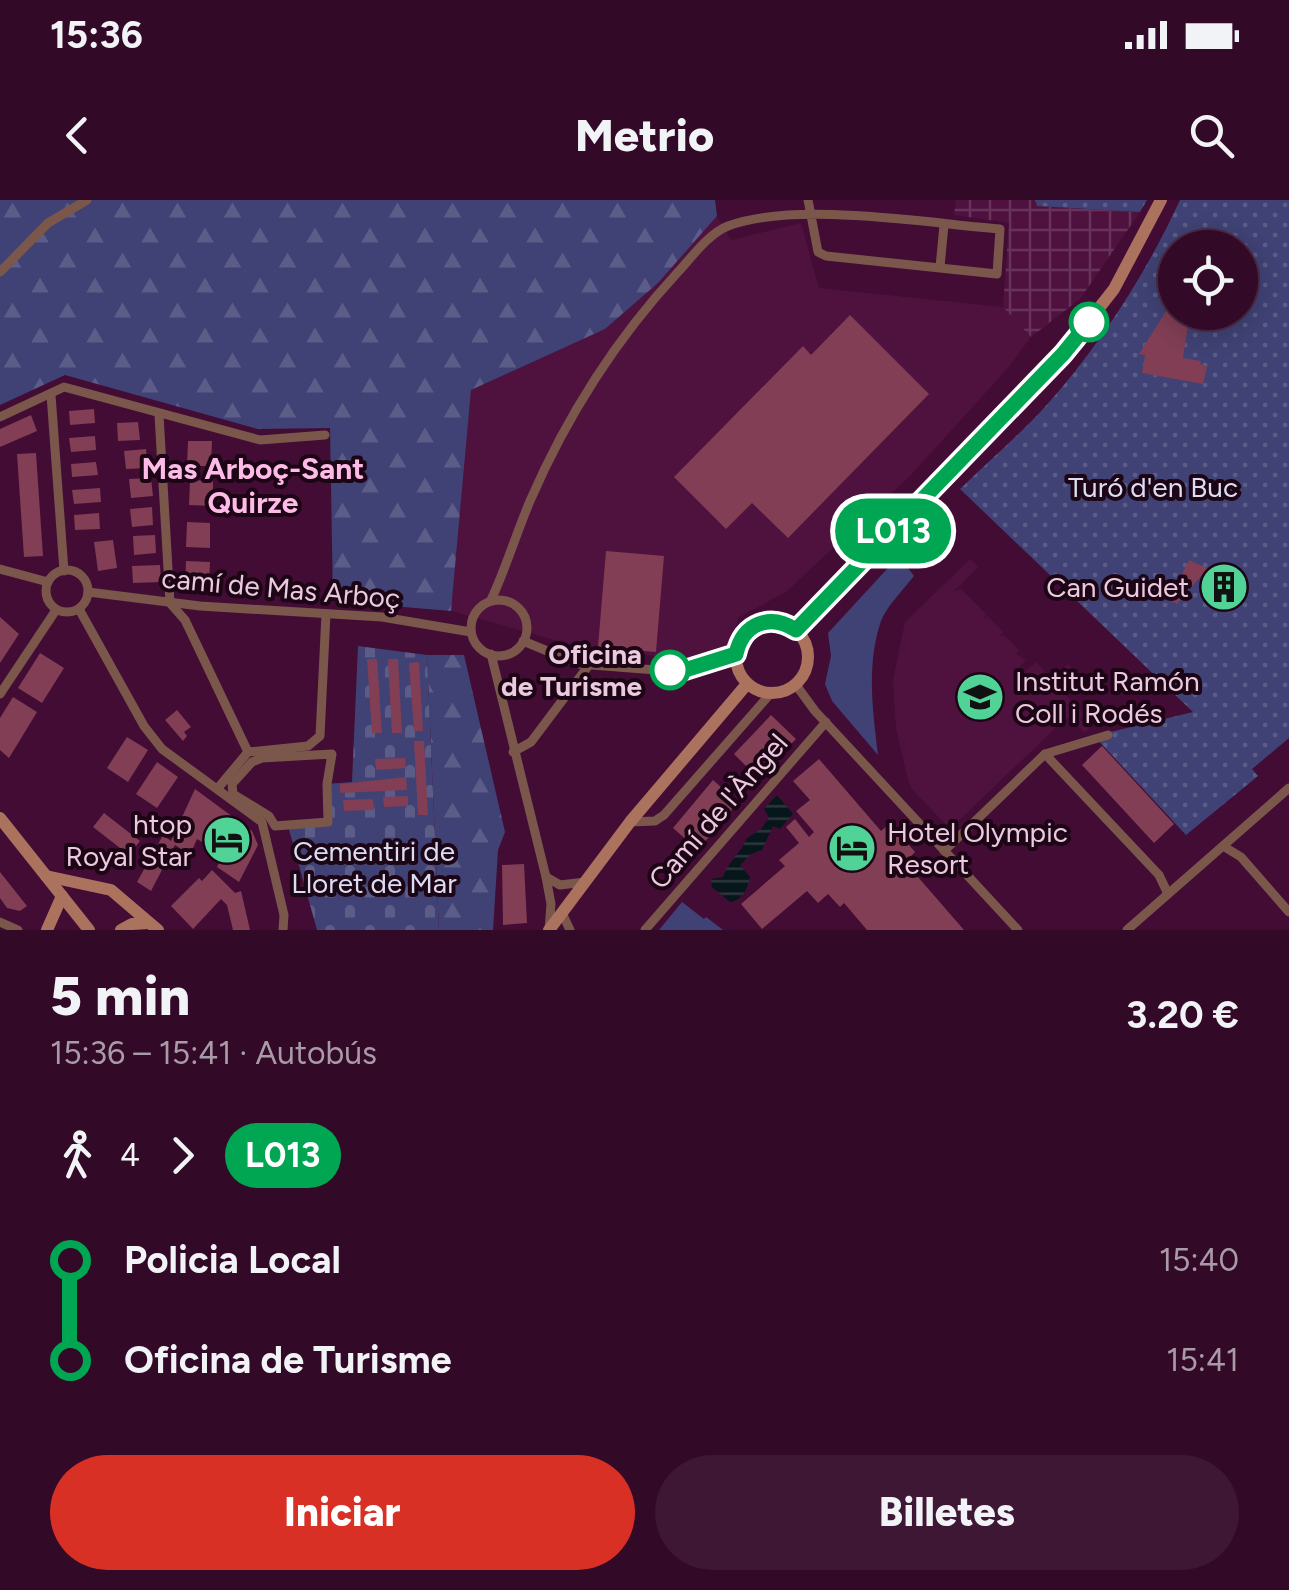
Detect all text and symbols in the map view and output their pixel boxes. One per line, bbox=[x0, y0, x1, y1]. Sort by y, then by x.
text: 15:36 bbox=[50, 12, 143, 58]
icon: back bbox=[50, 108, 105, 163]
text: Metrio bbox=[575, 108, 714, 162]
icon: search bbox=[1184, 108, 1239, 163]
map controls bbox=[1158, 230, 1258, 330]
button: locate bbox=[1158, 230, 1258, 330]
unlabelled marker bbox=[1070, 303, 1108, 341]
district label: Mas Arboç-Sant Quirze bbox=[142, 450, 364, 521]
park label: Turó d'en Buc bbox=[1068, 470, 1238, 504]
line badge: L013 bbox=[823, 498, 963, 564]
text: L013 bbox=[855, 510, 931, 552]
street label: camí de Mas Arboç bbox=[160, 561, 402, 615]
building icon: Can Guidet bbox=[1198, 561, 1250, 613]
place label: Can Guidet bbox=[1046, 570, 1189, 604]
place label: Oficina de Turisme bbox=[501, 637, 642, 703]
marker: Oficina de Turisme bbox=[651, 651, 689, 689]
place label: Institut Ramón Coll i Rodés bbox=[1015, 664, 1200, 730]
school or university icon: Institut Ramón Coll i Rodés bbox=[954, 671, 1006, 723]
street label: Camí de l'Àngel bbox=[641, 726, 795, 896]
place label: htop Royal Star bbox=[65, 807, 193, 873]
hotel icon: htop Royal Star bbox=[201, 814, 253, 866]
place label: Hotel Olympic Resort bbox=[887, 815, 1068, 881]
hotel icon: Hotel Olympic Resort bbox=[826, 822, 878, 874]
park label: Cementiri de Lloret de Mar bbox=[291, 834, 457, 900]
text: 5 min bbox=[50, 963, 190, 1029]
text: 3.20 € bbox=[1126, 992, 1239, 1038]
text: 15:36 – 15:41 · Autobús bbox=[50, 1034, 377, 1072]
icon: walk bbox=[50, 1128, 105, 1183]
icon: forward bbox=[155, 1128, 210, 1183]
text: L013 bbox=[245, 1134, 321, 1176]
text: 4 bbox=[120, 1136, 140, 1174]
text: Policia Local bbox=[124, 1237, 341, 1283]
text: 15:40 bbox=[1159, 1241, 1239, 1279]
text: Oficina de Turisme bbox=[124, 1337, 452, 1383]
text: 15:41 bbox=[1166, 1341, 1239, 1379]
button: Iniciar bbox=[50, 1455, 635, 1570]
button: Billetes bbox=[655, 1455, 1239, 1570]

